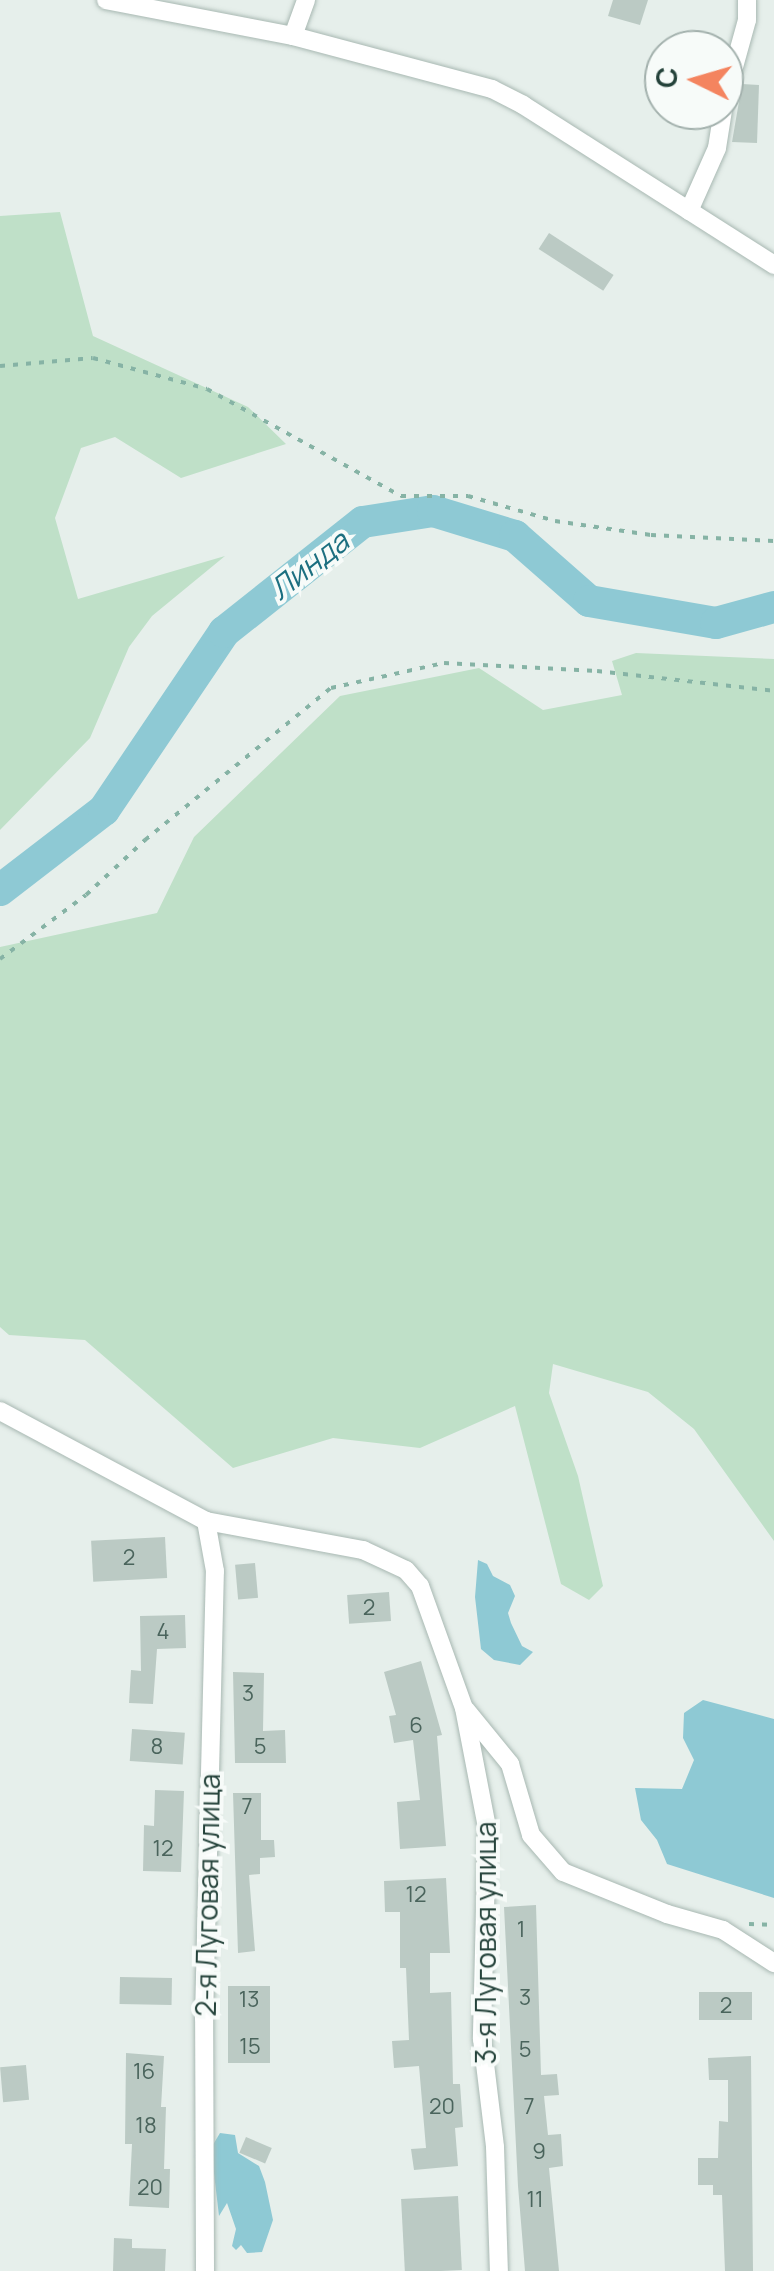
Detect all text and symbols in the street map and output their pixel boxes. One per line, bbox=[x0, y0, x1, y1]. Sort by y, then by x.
north arrow bbox=[644, 30, 744, 130]
text: С bbox=[646, 66, 686, 90]
water label: Линда bbox=[262, 523, 356, 607]
house number: 2 bbox=[123, 1545, 135, 1571]
house number: 2 bbox=[363, 1595, 375, 1621]
house number: 4 bbox=[157, 1619, 169, 1645]
house number: 3 bbox=[242, 1681, 254, 1707]
house number: 6 bbox=[409, 1713, 423, 1739]
house number: 8 bbox=[151, 1734, 163, 1760]
house number: 5 bbox=[254, 1734, 266, 1760]
street label: 2-я Луговая улица bbox=[188, 1773, 226, 2017]
house number: 7 bbox=[241, 1794, 253, 1820]
street label: 3-я Луговая улица bbox=[468, 1822, 502, 2064]
house number: 12 bbox=[152, 1836, 174, 1862]
house number: 12 bbox=[405, 1882, 427, 1908]
house number: 1 bbox=[517, 1917, 525, 1943]
house number: 3 bbox=[519, 1985, 531, 2011]
house number: 13 bbox=[239, 1987, 259, 2013]
house number: 2 bbox=[720, 1993, 732, 2019]
house number: 15 bbox=[239, 2034, 261, 2060]
house number: 5 bbox=[519, 2037, 531, 2063]
house number: 16 bbox=[133, 2059, 155, 2085]
house number: 20 bbox=[429, 2094, 455, 2120]
house number: 7 bbox=[523, 2094, 535, 2120]
house number: 18 bbox=[135, 2113, 157, 2139]
house number: 9 bbox=[532, 2139, 546, 2165]
house number: 20 bbox=[137, 2175, 163, 2201]
house number: 11 bbox=[526, 2187, 544, 2213]

